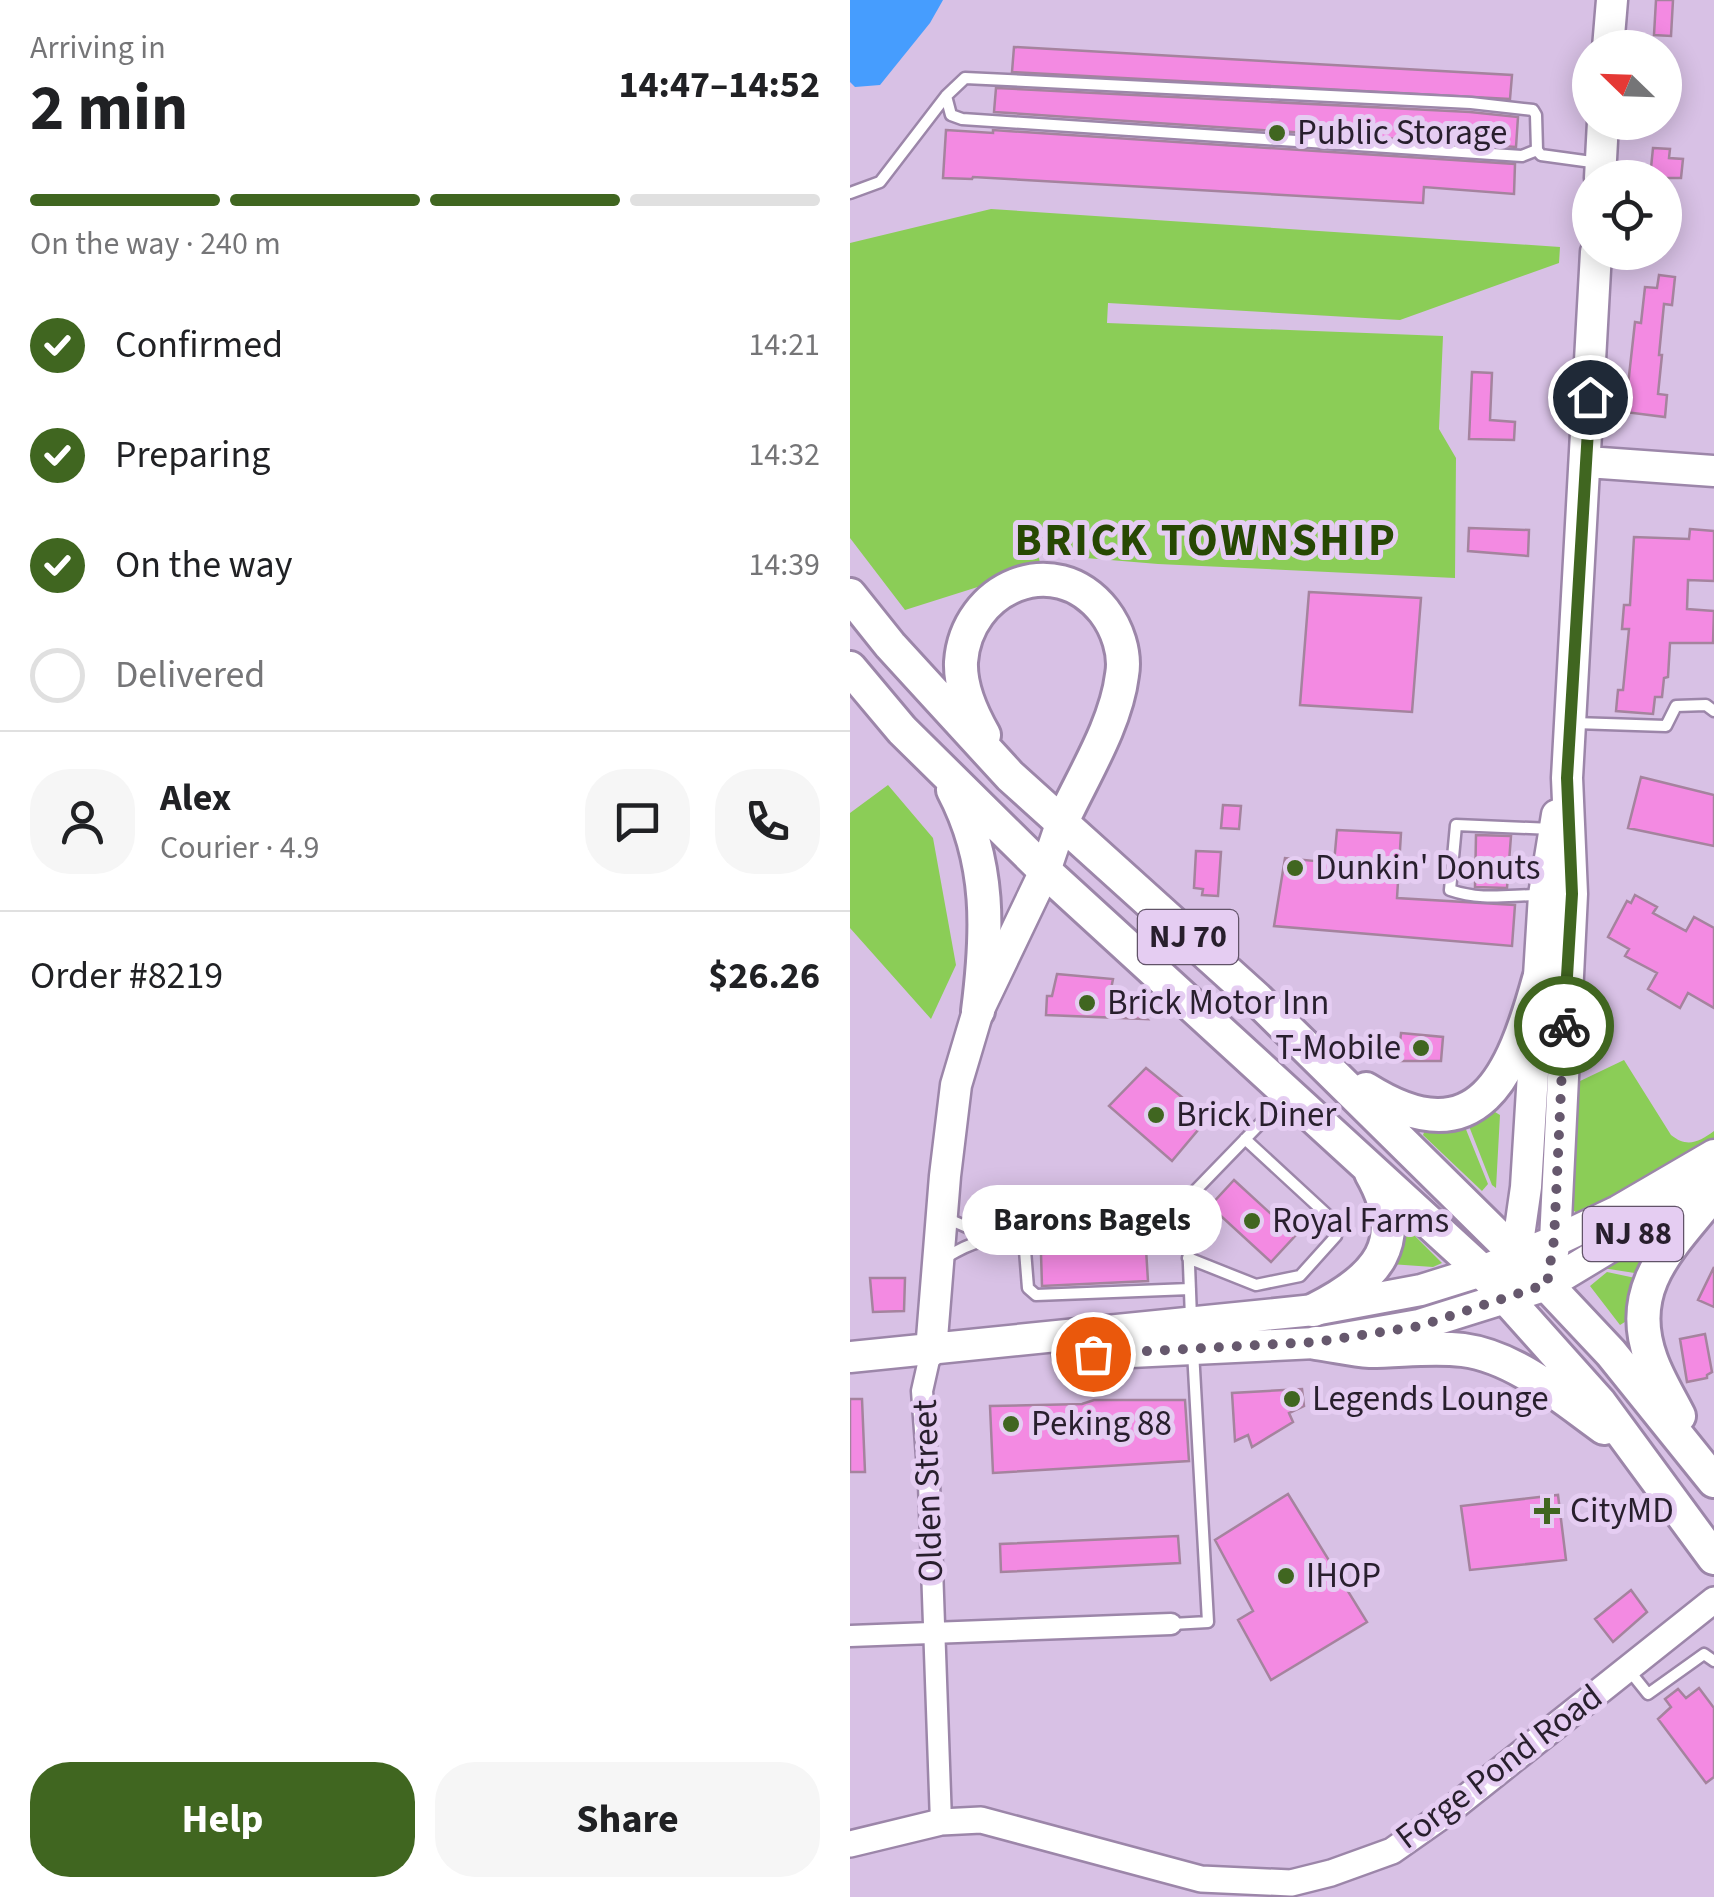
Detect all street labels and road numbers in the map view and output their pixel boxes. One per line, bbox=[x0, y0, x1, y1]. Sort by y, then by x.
road number: NJ 70 bbox=[1138, 910, 1238, 964]
road number: NJ 88 bbox=[1583, 1207, 1683, 1261]
street label: Olden Street bbox=[900, 1399, 956, 1583]
street label: Forge Pond Road bbox=[1385, 1672, 1613, 1862]

